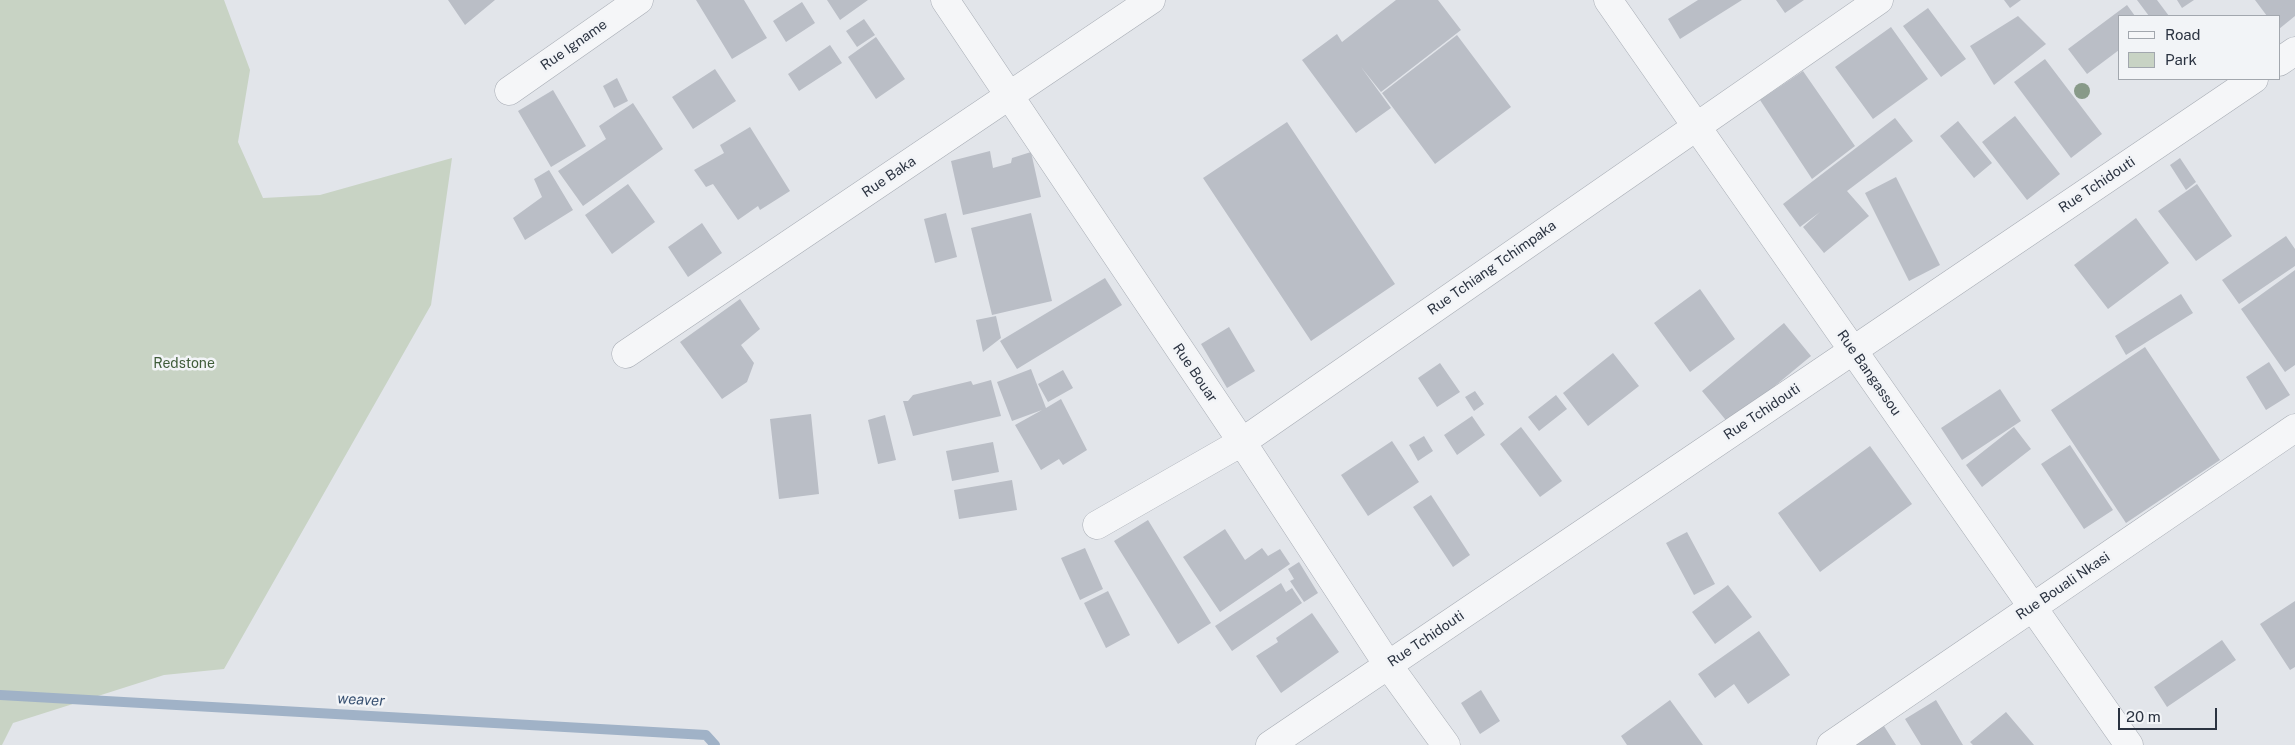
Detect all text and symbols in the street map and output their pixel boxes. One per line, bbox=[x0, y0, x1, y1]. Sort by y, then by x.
legend bbox=[2118, 15, 2280, 80]
street label: Rue Igname bbox=[538, 16, 610, 74]
text: Road bbox=[2165, 26, 2201, 43]
text: Park bbox=[2165, 51, 2197, 68]
street label: Rue Baka bbox=[859, 153, 919, 201]
street label: Rue Tchidouti bbox=[2056, 153, 2138, 217]
street label: Rue Tchiang Tchimpaka bbox=[1424, 217, 1560, 319]
street label: Rue Bangassou bbox=[1833, 327, 1905, 419]
street label: Rue Bouar bbox=[1169, 340, 1221, 406]
park label: Redstone bbox=[153, 356, 215, 372]
street label: Rue Tchidouti bbox=[1721, 380, 1803, 444]
street label: Rue Bouali Nkasi bbox=[2013, 548, 2113, 624]
street label: Rue Tchidouti bbox=[1385, 607, 1467, 671]
water label: weaver bbox=[337, 690, 385, 710]
scale bar bbox=[2120, 698, 2219, 730]
text: 20 m bbox=[2126, 708, 2161, 725]

